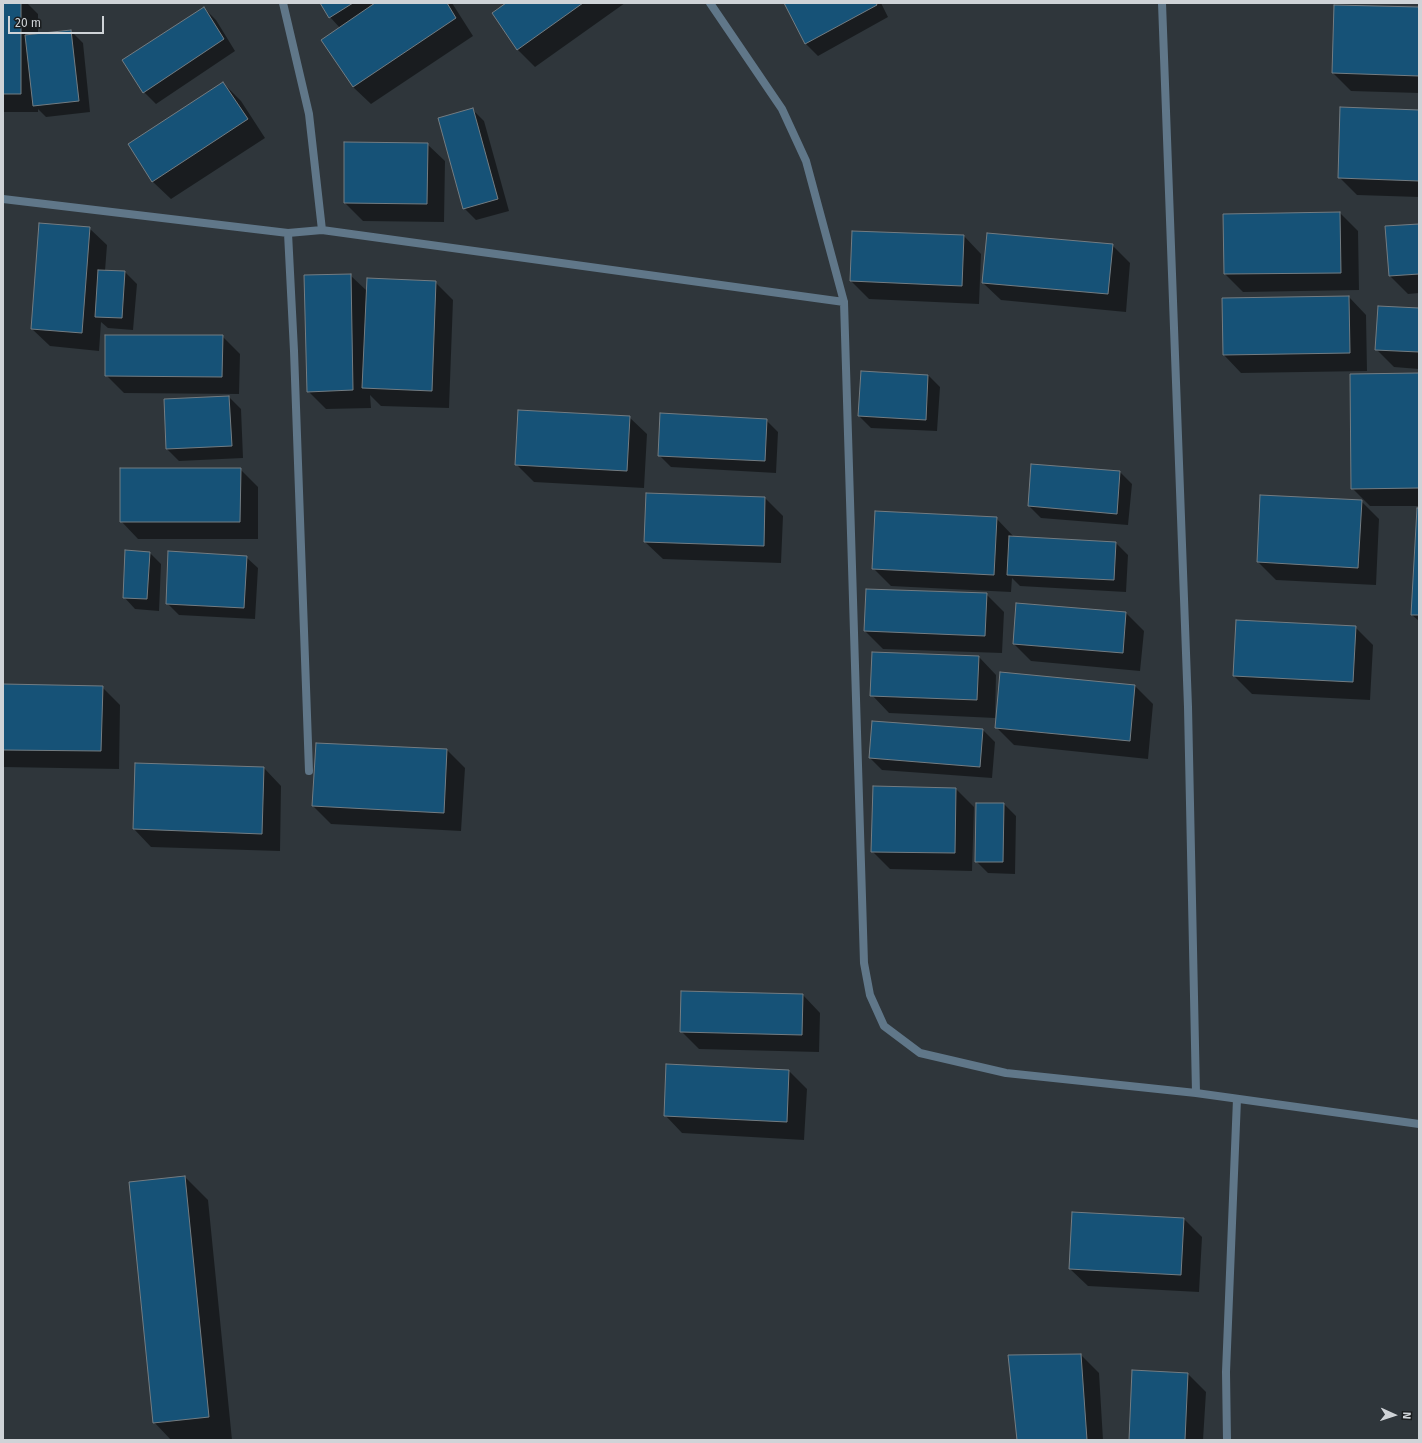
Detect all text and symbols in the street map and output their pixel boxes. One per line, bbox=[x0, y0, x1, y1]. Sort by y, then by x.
scale bar bbox=[10, 8, 106, 34]
text: 20 m bbox=[15, 16, 41, 30]
north arrow bbox=[1374, 1395, 1414, 1435]
text: N bbox=[1400, 1412, 1413, 1420]

